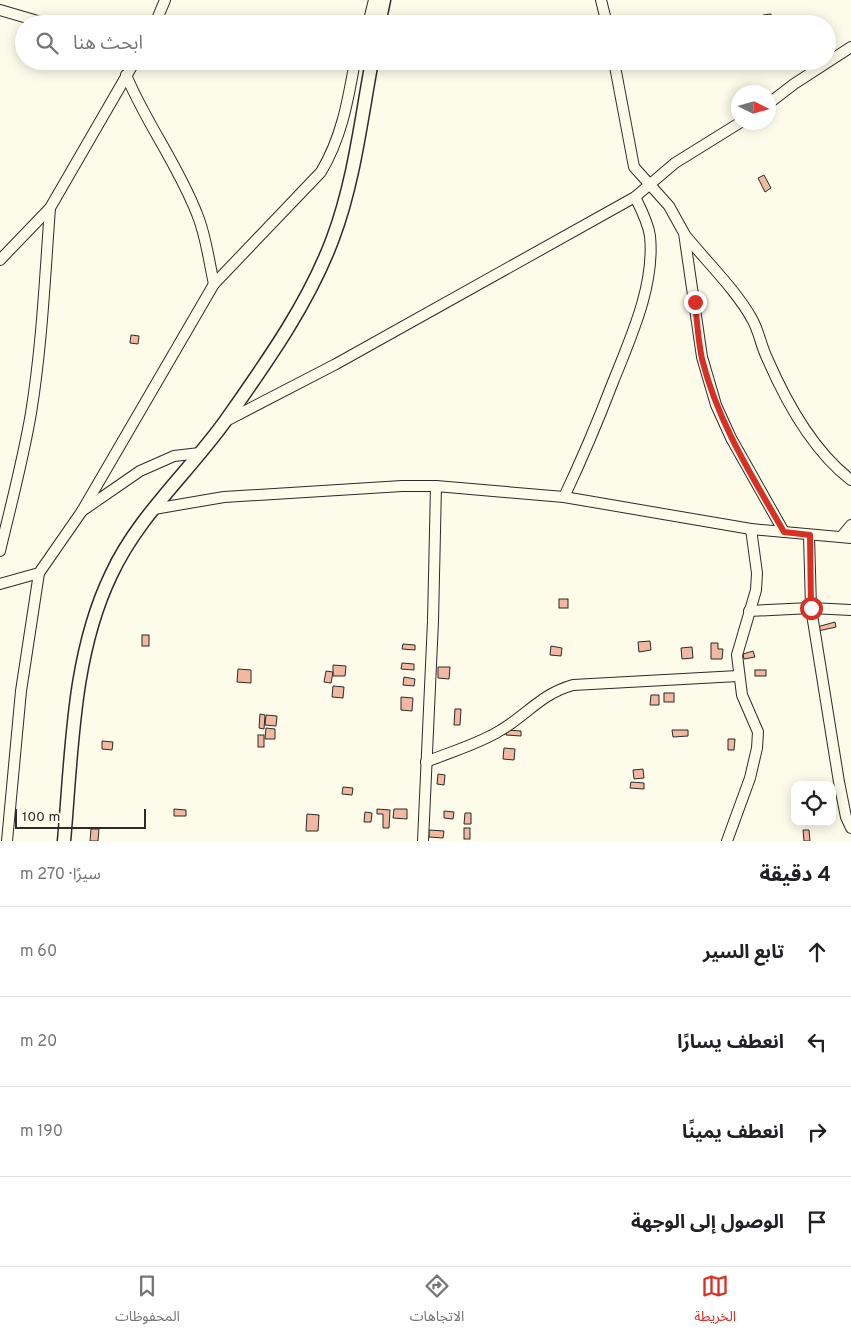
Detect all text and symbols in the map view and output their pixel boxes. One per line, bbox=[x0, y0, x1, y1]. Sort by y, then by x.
search box bbox=[15, 15, 836, 70]
icon: search bbox=[33, 29, 61, 57]
text: ابحث هنا bbox=[73, 32, 143, 56]
north arrow bbox=[731, 85, 776, 130]
route end bbox=[684, 291, 707, 314]
route start bbox=[800, 597, 823, 620]
map controls bbox=[791, 781, 836, 826]
button: locate bbox=[791, 781, 836, 826]
scale bar bbox=[15, 806, 146, 829]
text: 100 m bbox=[22, 809, 60, 826]
text: 4 دقيقة bbox=[759, 862, 831, 889]
text: سيرًا · 270 m bbox=[20, 865, 101, 885]
icon: ahead bbox=[803, 938, 831, 966]
text: تابع السير bbox=[703, 941, 784, 965]
text: 60 m bbox=[20, 942, 57, 962]
icon: left bbox=[803, 1028, 831, 1056]
text: انعطف يسارًا bbox=[677, 1031, 784, 1055]
text: 20 m bbox=[20, 1032, 57, 1052]
icon: right bbox=[803, 1118, 831, 1146]
text: انعطف يمينًا bbox=[682, 1121, 784, 1145]
text: 190 m bbox=[20, 1122, 63, 1142]
icon: arrive bbox=[803, 1208, 831, 1236]
text: الوصول إلى الوجهة bbox=[631, 1211, 784, 1235]
tab: المحفوظات bbox=[115, 1272, 180, 1331]
tab: الاتجاهات bbox=[410, 1272, 464, 1331]
tab: الخريطة bbox=[694, 1272, 736, 1331]

